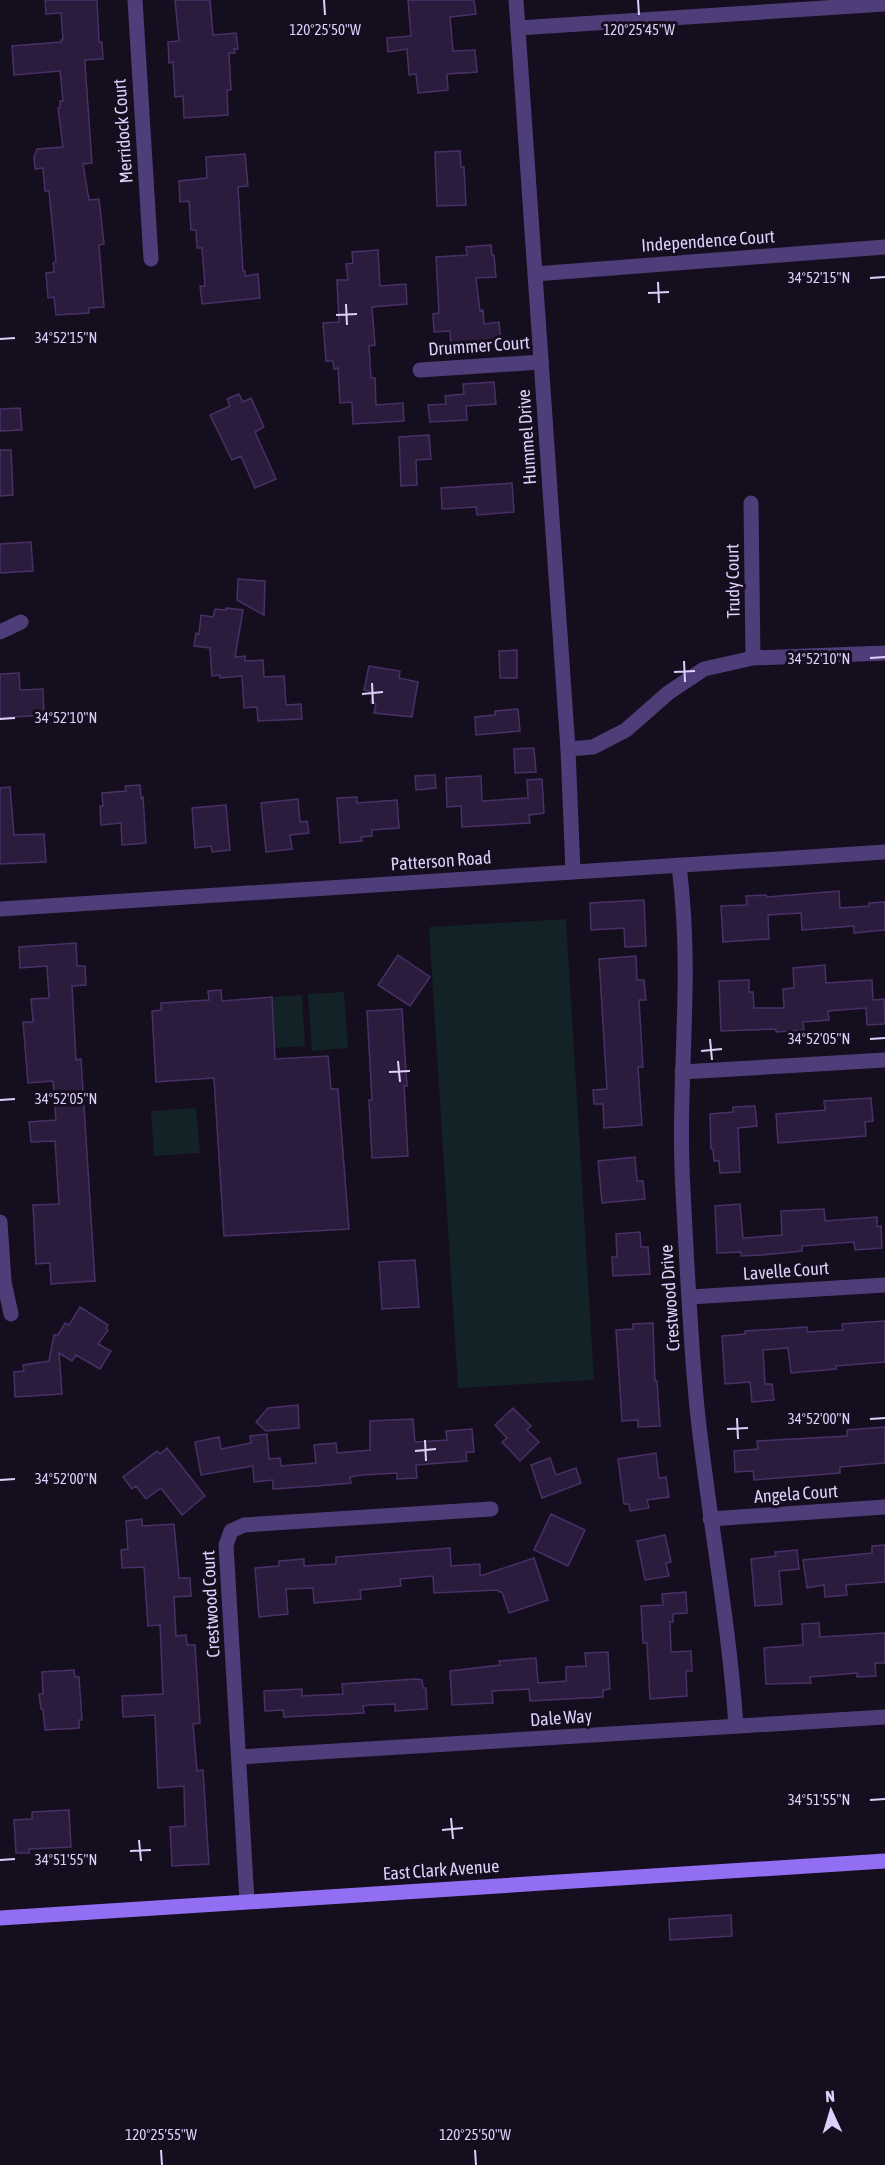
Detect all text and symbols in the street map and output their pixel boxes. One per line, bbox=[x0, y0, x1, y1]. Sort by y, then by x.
text: 120°25'50"W bbox=[289, 21, 361, 38]
text: 120°25'45"W bbox=[603, 21, 675, 38]
street label: Merridock Court bbox=[108, 78, 137, 184]
street label: Independence Court bbox=[641, 225, 775, 256]
text: 34°52'15"N bbox=[788, 269, 850, 286]
text: 34°52'15"N bbox=[35, 329, 97, 346]
street label: Drummer Court bbox=[428, 331, 530, 360]
street label: Hummel Drive bbox=[513, 389, 540, 485]
street label: Trudy Court bbox=[721, 543, 744, 619]
text: 34°52'10"N bbox=[788, 650, 850, 667]
text: 34°52'10"N bbox=[35, 709, 97, 726]
street label: Patterson Road bbox=[390, 847, 492, 874]
text: 34°52'05"N bbox=[788, 1030, 850, 1047]
text: 34°52'05"N bbox=[35, 1090, 97, 1107]
street label: Crestwood Drive bbox=[655, 1244, 684, 1352]
street label: Lavelle Court bbox=[742, 1257, 830, 1284]
text: 34°52'00"N bbox=[788, 1410, 850, 1427]
text: 34°52'00"N bbox=[35, 1470, 97, 1487]
street label: Angela Court bbox=[753, 1480, 839, 1507]
street label: Crestwood Court bbox=[197, 1550, 224, 1658]
street label: Dale Way bbox=[529, 1705, 593, 1730]
text: 34°51'55"N bbox=[788, 1791, 850, 1808]
text: 34°51'55"N bbox=[35, 1851, 97, 1868]
street label: East Clark Avenue bbox=[382, 1855, 500, 1884]
north arrow bbox=[801, 2081, 861, 2141]
text: N bbox=[825, 2087, 835, 2105]
text: 120°25'55"W bbox=[125, 2126, 197, 2143]
text: 120°25'50"W bbox=[439, 2126, 511, 2143]

